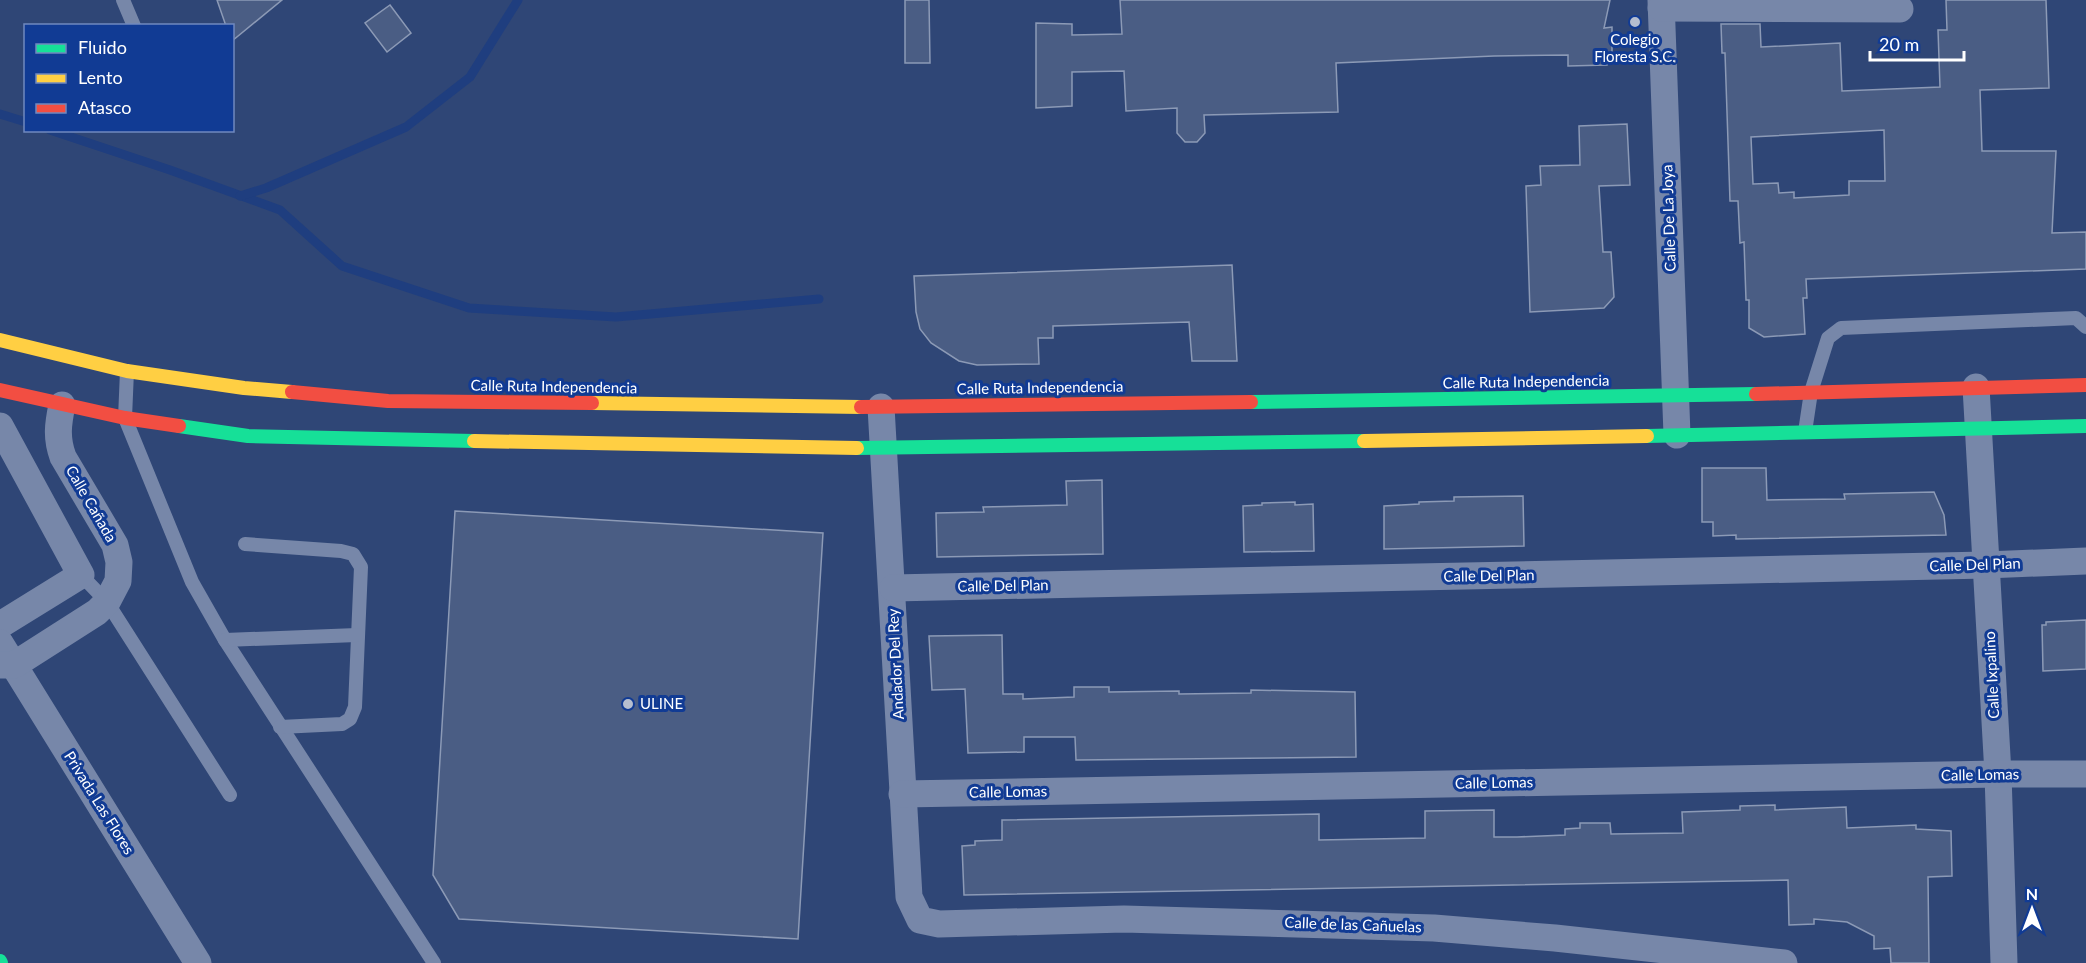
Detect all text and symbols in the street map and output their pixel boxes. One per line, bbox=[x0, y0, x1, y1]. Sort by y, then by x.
marker: Colegio Floresta S.C. bbox=[1628, 15, 1642, 29]
legend bbox=[24, 24, 234, 132]
scale bar bbox=[1870, 24, 1964, 62]
place label: Colegio Floresta S.C. bbox=[1594, 30, 1676, 65]
text: 20 m bbox=[1879, 33, 1919, 55]
text: Fluido bbox=[78, 36, 127, 58]
text: Lento bbox=[78, 66, 123, 88]
text: Atasco bbox=[78, 96, 131, 118]
street label: Calle De La Joya bbox=[1657, 164, 1679, 272]
street label: Calle Ruta Independencia bbox=[1442, 371, 1610, 391]
street label: Calle Ruta Independencia bbox=[470, 376, 638, 396]
street label: Calle Ruta Independencia bbox=[956, 377, 1124, 397]
street label: Calle Cañada bbox=[63, 462, 121, 545]
street label: Calle Del Plan bbox=[1929, 553, 2021, 575]
street label: Calle Del Plan bbox=[1443, 565, 1535, 585]
street label: Calle Del Plan bbox=[957, 575, 1049, 595]
street label: Andador Del Rey bbox=[883, 608, 907, 720]
street label: Calle Ixpalino bbox=[1980, 631, 2002, 719]
place label: ULINE bbox=[640, 694, 683, 712]
marker: ULINE bbox=[621, 697, 635, 711]
street label: Privada Las Flores bbox=[61, 748, 139, 857]
street label: Calle Lomas bbox=[1941, 764, 2019, 784]
street label: Calle Lomas bbox=[1455, 772, 1533, 792]
street label: Calle Lomas bbox=[969, 781, 1047, 801]
north arrow bbox=[2002, 879, 2062, 939]
text: N bbox=[2026, 884, 2038, 903]
street label: Calle de las Cañuelas bbox=[1284, 913, 1422, 935]

